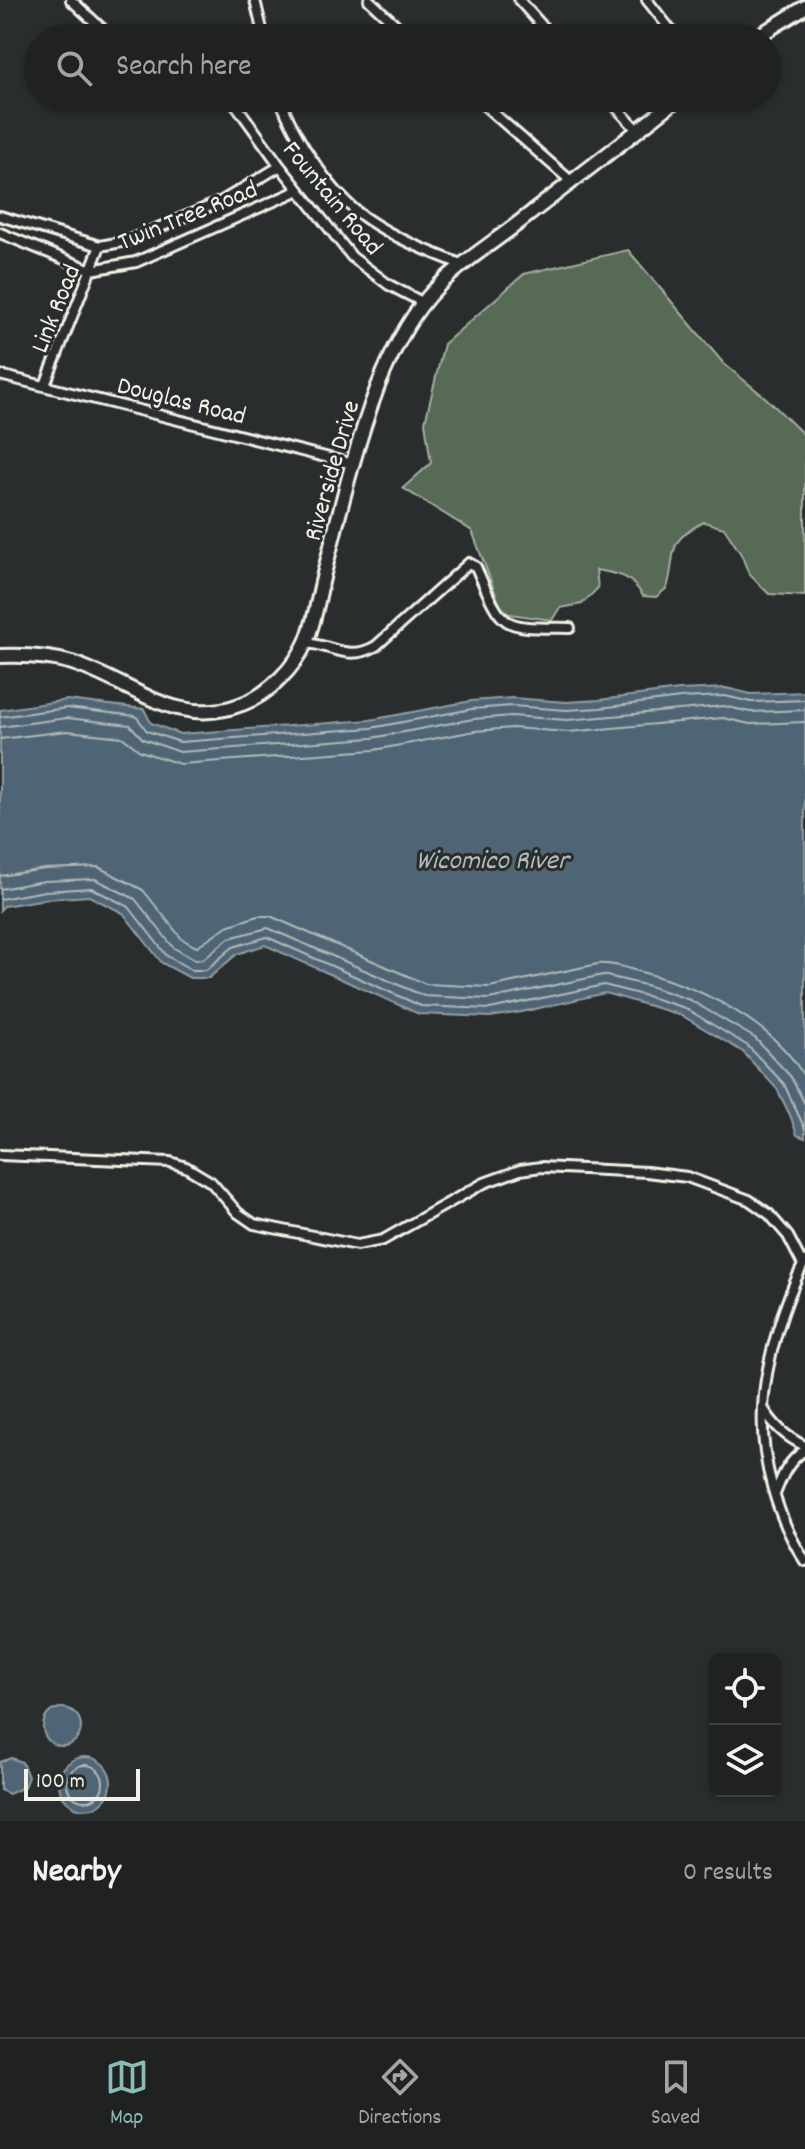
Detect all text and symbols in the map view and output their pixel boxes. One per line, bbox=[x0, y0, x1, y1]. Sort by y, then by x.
search box bbox=[24, 24, 781, 112]
icon: search bbox=[52, 46, 96, 90]
text: Search here bbox=[116, 47, 252, 90]
street label: Fountain Road bbox=[272, 134, 390, 265]
street label: Twin Tree Road bbox=[113, 172, 264, 262]
street label: Link Road bbox=[23, 259, 92, 359]
street label: Douglas Road bbox=[113, 369, 249, 436]
street label: Riverside Drive bbox=[296, 396, 371, 546]
water label: Wicomico River bbox=[416, 843, 572, 883]
map controls bbox=[709, 1653, 781, 1797]
button: locate bbox=[709, 1653, 781, 1725]
button: layers bbox=[709, 1725, 781, 1797]
scale bar bbox=[24, 1765, 140, 1801]
text: 100 m bbox=[36, 1767, 85, 1798]
text: Nearby bbox=[32, 1849, 121, 1898]
text: 0 results bbox=[683, 1855, 773, 1892]
tab: Map bbox=[105, 2055, 149, 2134]
tab: Directions bbox=[358, 2055, 442, 2134]
tab: Saved bbox=[651, 2055, 700, 2134]

